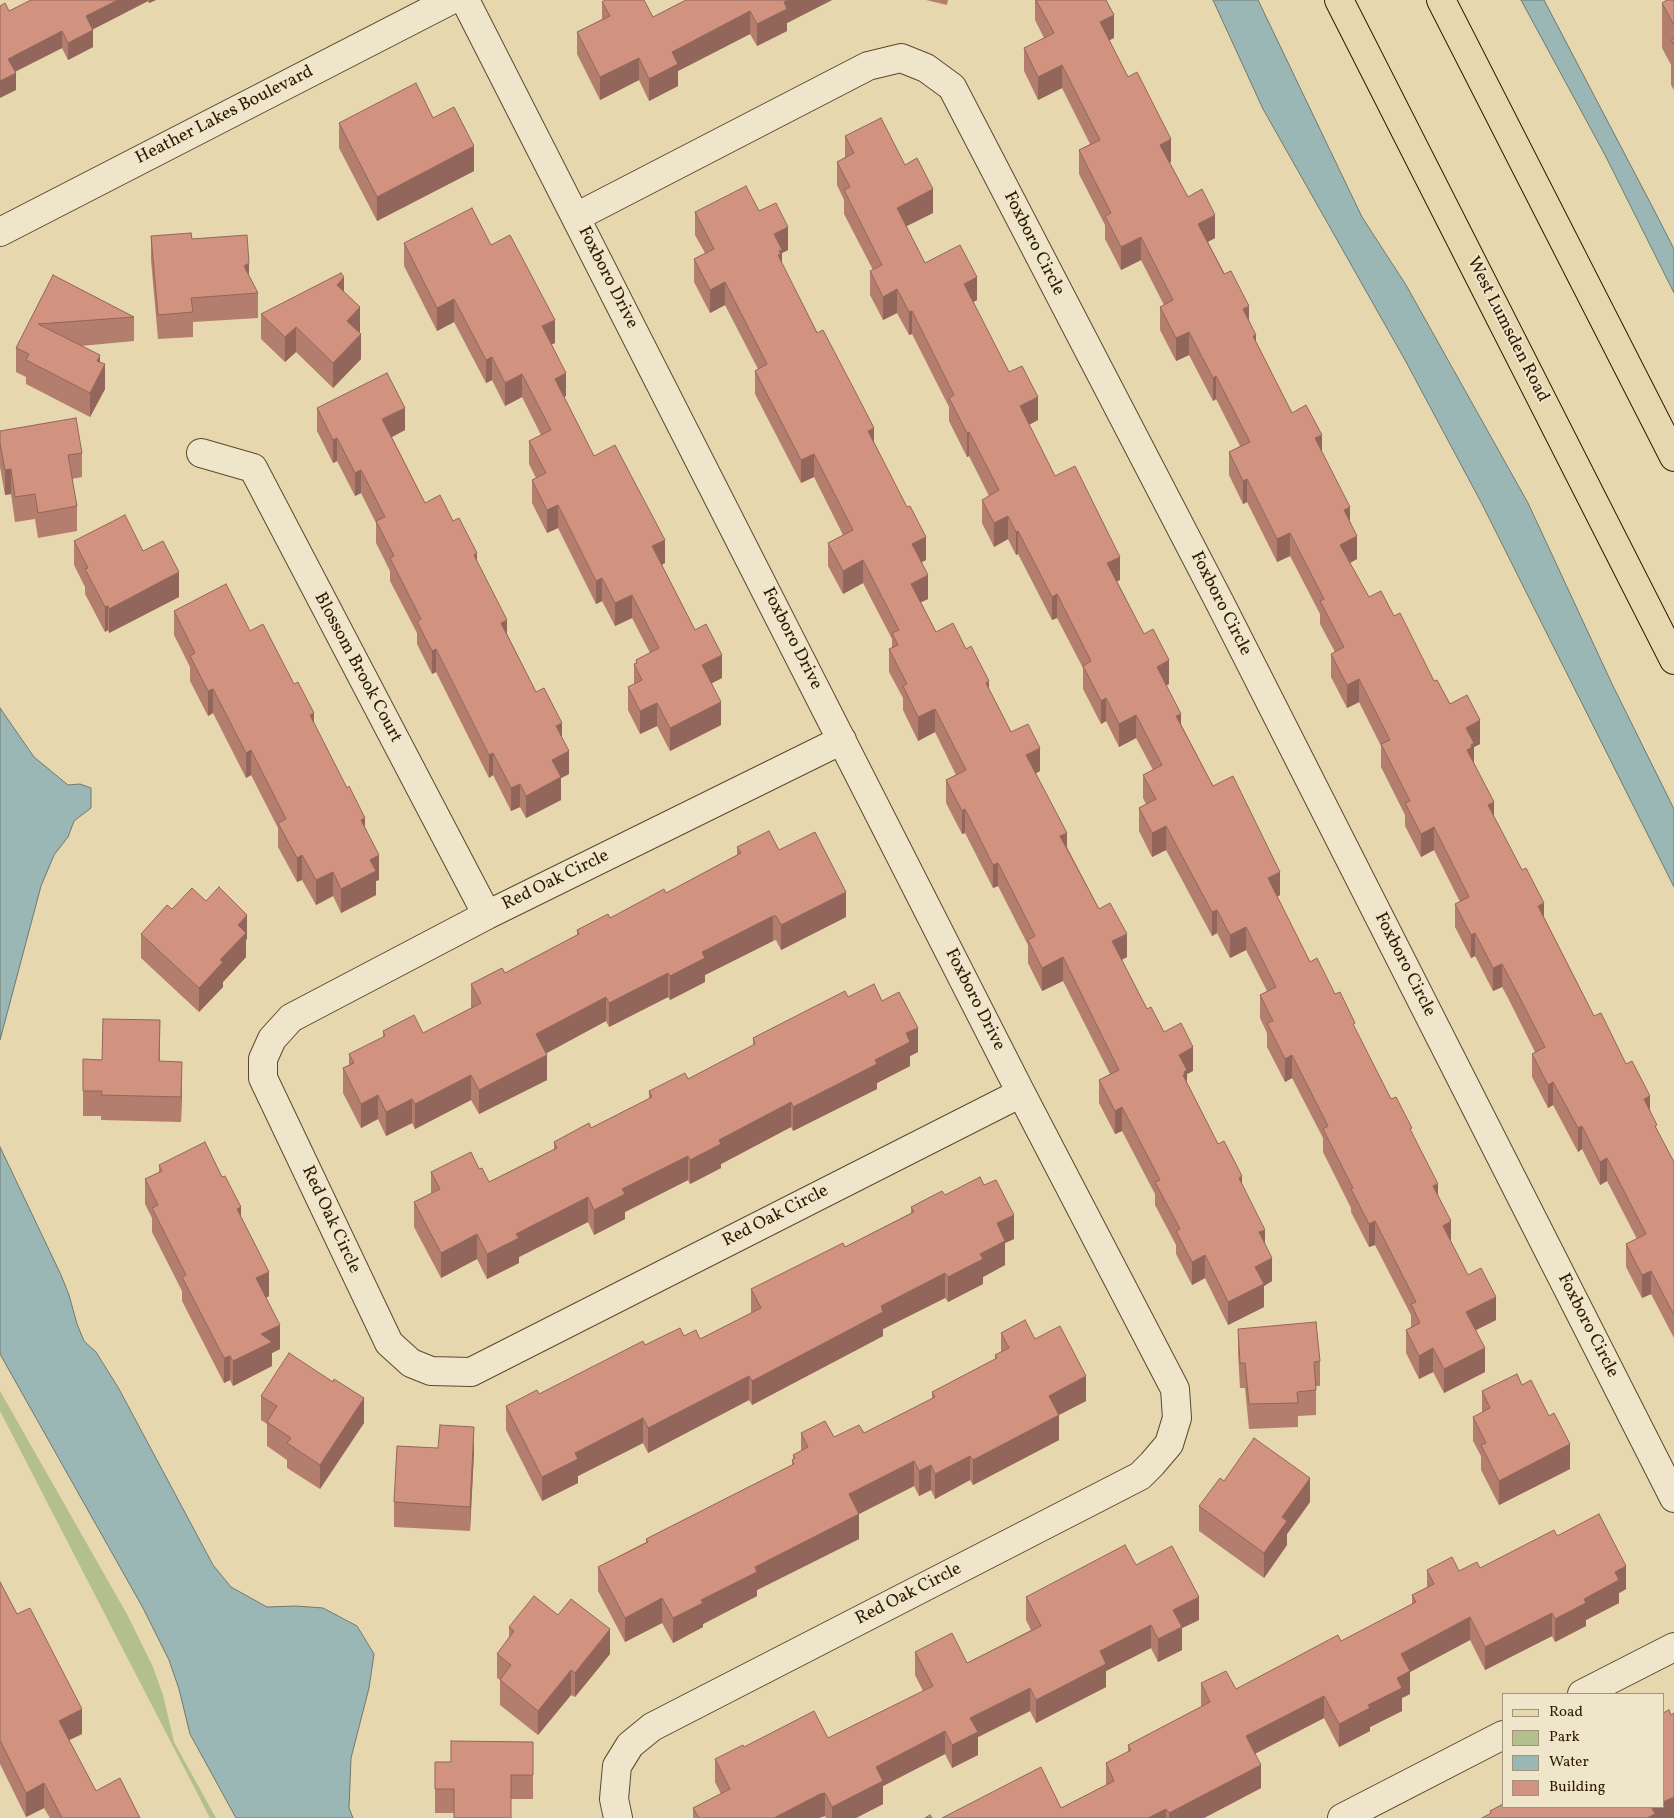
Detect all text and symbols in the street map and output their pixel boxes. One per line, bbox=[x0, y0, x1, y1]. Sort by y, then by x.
street label: Heather Lakes Boulevard bbox=[132, 62, 318, 170]
street label: Foxboro Circle bbox=[997, 188, 1069, 300]
street label: Foxboro Drive bbox=[572, 223, 642, 333]
street label: West Lumsden Road bbox=[1461, 254, 1553, 406]
street label: Foxboro Circle bbox=[1184, 548, 1256, 660]
street label: Foxboro Drive bbox=[756, 584, 826, 694]
street label: Blossom Brook Court bbox=[308, 589, 406, 747]
street label: Red Oak Circle bbox=[499, 846, 613, 916]
street label: Foxboro Circle bbox=[1368, 909, 1440, 1021]
street label: Foxboro Drive bbox=[939, 945, 1009, 1055]
street label: Red Oak Circle bbox=[296, 1163, 364, 1277]
street label: Red Oak Circle bbox=[719, 1181, 833, 1253]
street label: Foxboro Circle bbox=[1551, 1270, 1623, 1382]
street label: Red Oak Circle bbox=[852, 1559, 966, 1631]
legend bbox=[1502, 1693, 1664, 1808]
text: Road bbox=[1549, 1702, 1583, 1723]
text: Park bbox=[1549, 1727, 1580, 1748]
text: Water bbox=[1549, 1752, 1589, 1773]
text: Building bbox=[1549, 1777, 1605, 1798]

